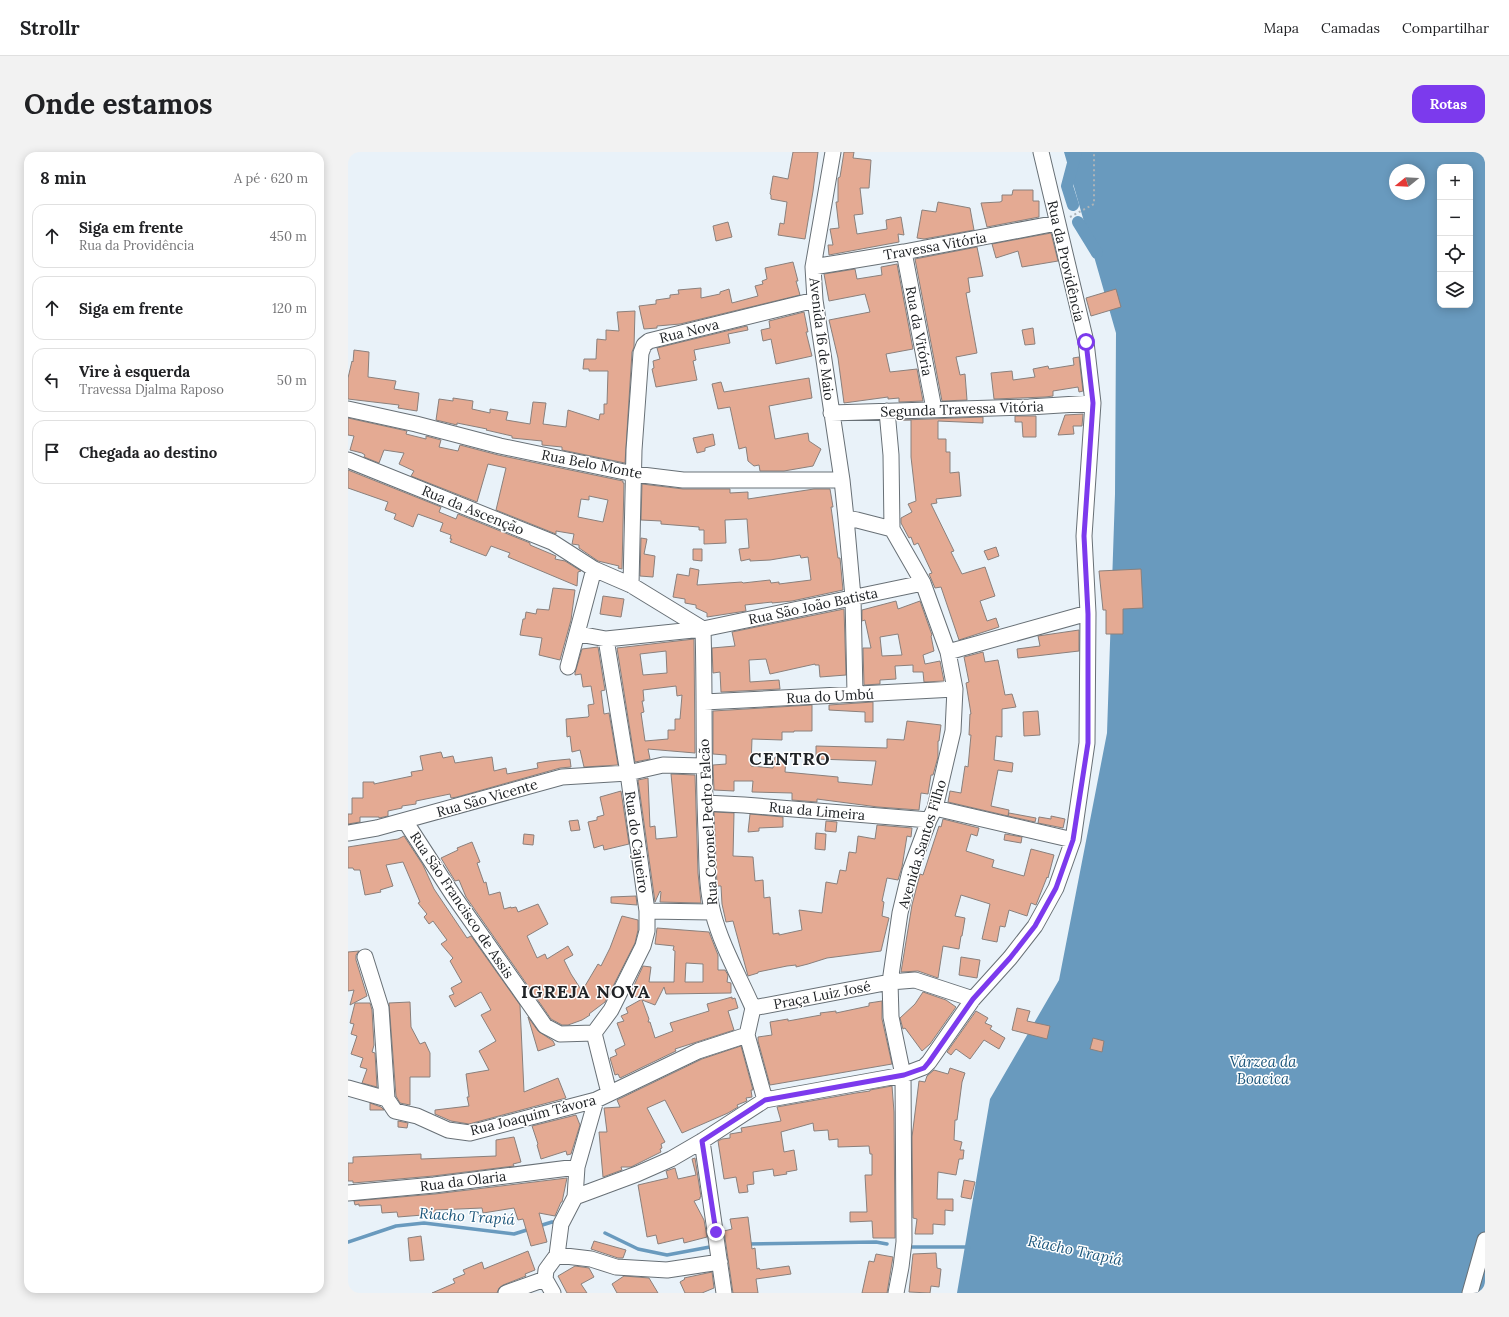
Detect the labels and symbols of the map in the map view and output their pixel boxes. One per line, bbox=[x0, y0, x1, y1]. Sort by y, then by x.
north arrow bbox=[1389, 164, 1425, 200]
street label: Rua da Providência bbox=[1043, 199, 1089, 323]
street label: Travessa Vitória bbox=[882, 228, 988, 264]
street label: Avenida 16 de Maio bbox=[805, 276, 838, 401]
street label: Rua da Vitória bbox=[901, 284, 937, 378]
street label: Rua Nova bbox=[657, 315, 721, 347]
route start bbox=[1077, 333, 1095, 351]
street label: Segunda Travessa Vitória bbox=[880, 397, 1044, 421]
street label: Rua Belo Monte bbox=[540, 445, 644, 483]
street label: Rua da Ascenção bbox=[419, 481, 527, 539]
street label: Rua São João Batista bbox=[747, 583, 879, 629]
street label: Rua do Umbú bbox=[786, 685, 874, 707]
street label: Rua Coronel Pedro Falcão bbox=[695, 738, 721, 906]
district label: CENTRO bbox=[749, 747, 831, 770]
street label: Rua São Vicente bbox=[434, 775, 540, 821]
street label: Avenida Santos Filho bbox=[894, 777, 950, 912]
street label: Rua do Cajueiro bbox=[621, 790, 653, 894]
street label: Rua da Limeira bbox=[768, 798, 866, 824]
street label: Rua São Francisco de Assis bbox=[406, 828, 518, 982]
street label: Praça Luiz José bbox=[772, 977, 873, 1013]
district label: IGREJA NOVA bbox=[521, 980, 651, 1003]
water label: Várzea da Boacica bbox=[1230, 1052, 1297, 1088]
street label: Rua Joaquim Távora bbox=[468, 1091, 598, 1139]
street label: Rua da Olaria bbox=[419, 1167, 507, 1195]
water label: Riacho Trapiá bbox=[419, 1203, 516, 1229]
route end bbox=[707, 1223, 725, 1241]
water label: Riacho Trapiá bbox=[1026, 1231, 1125, 1269]

